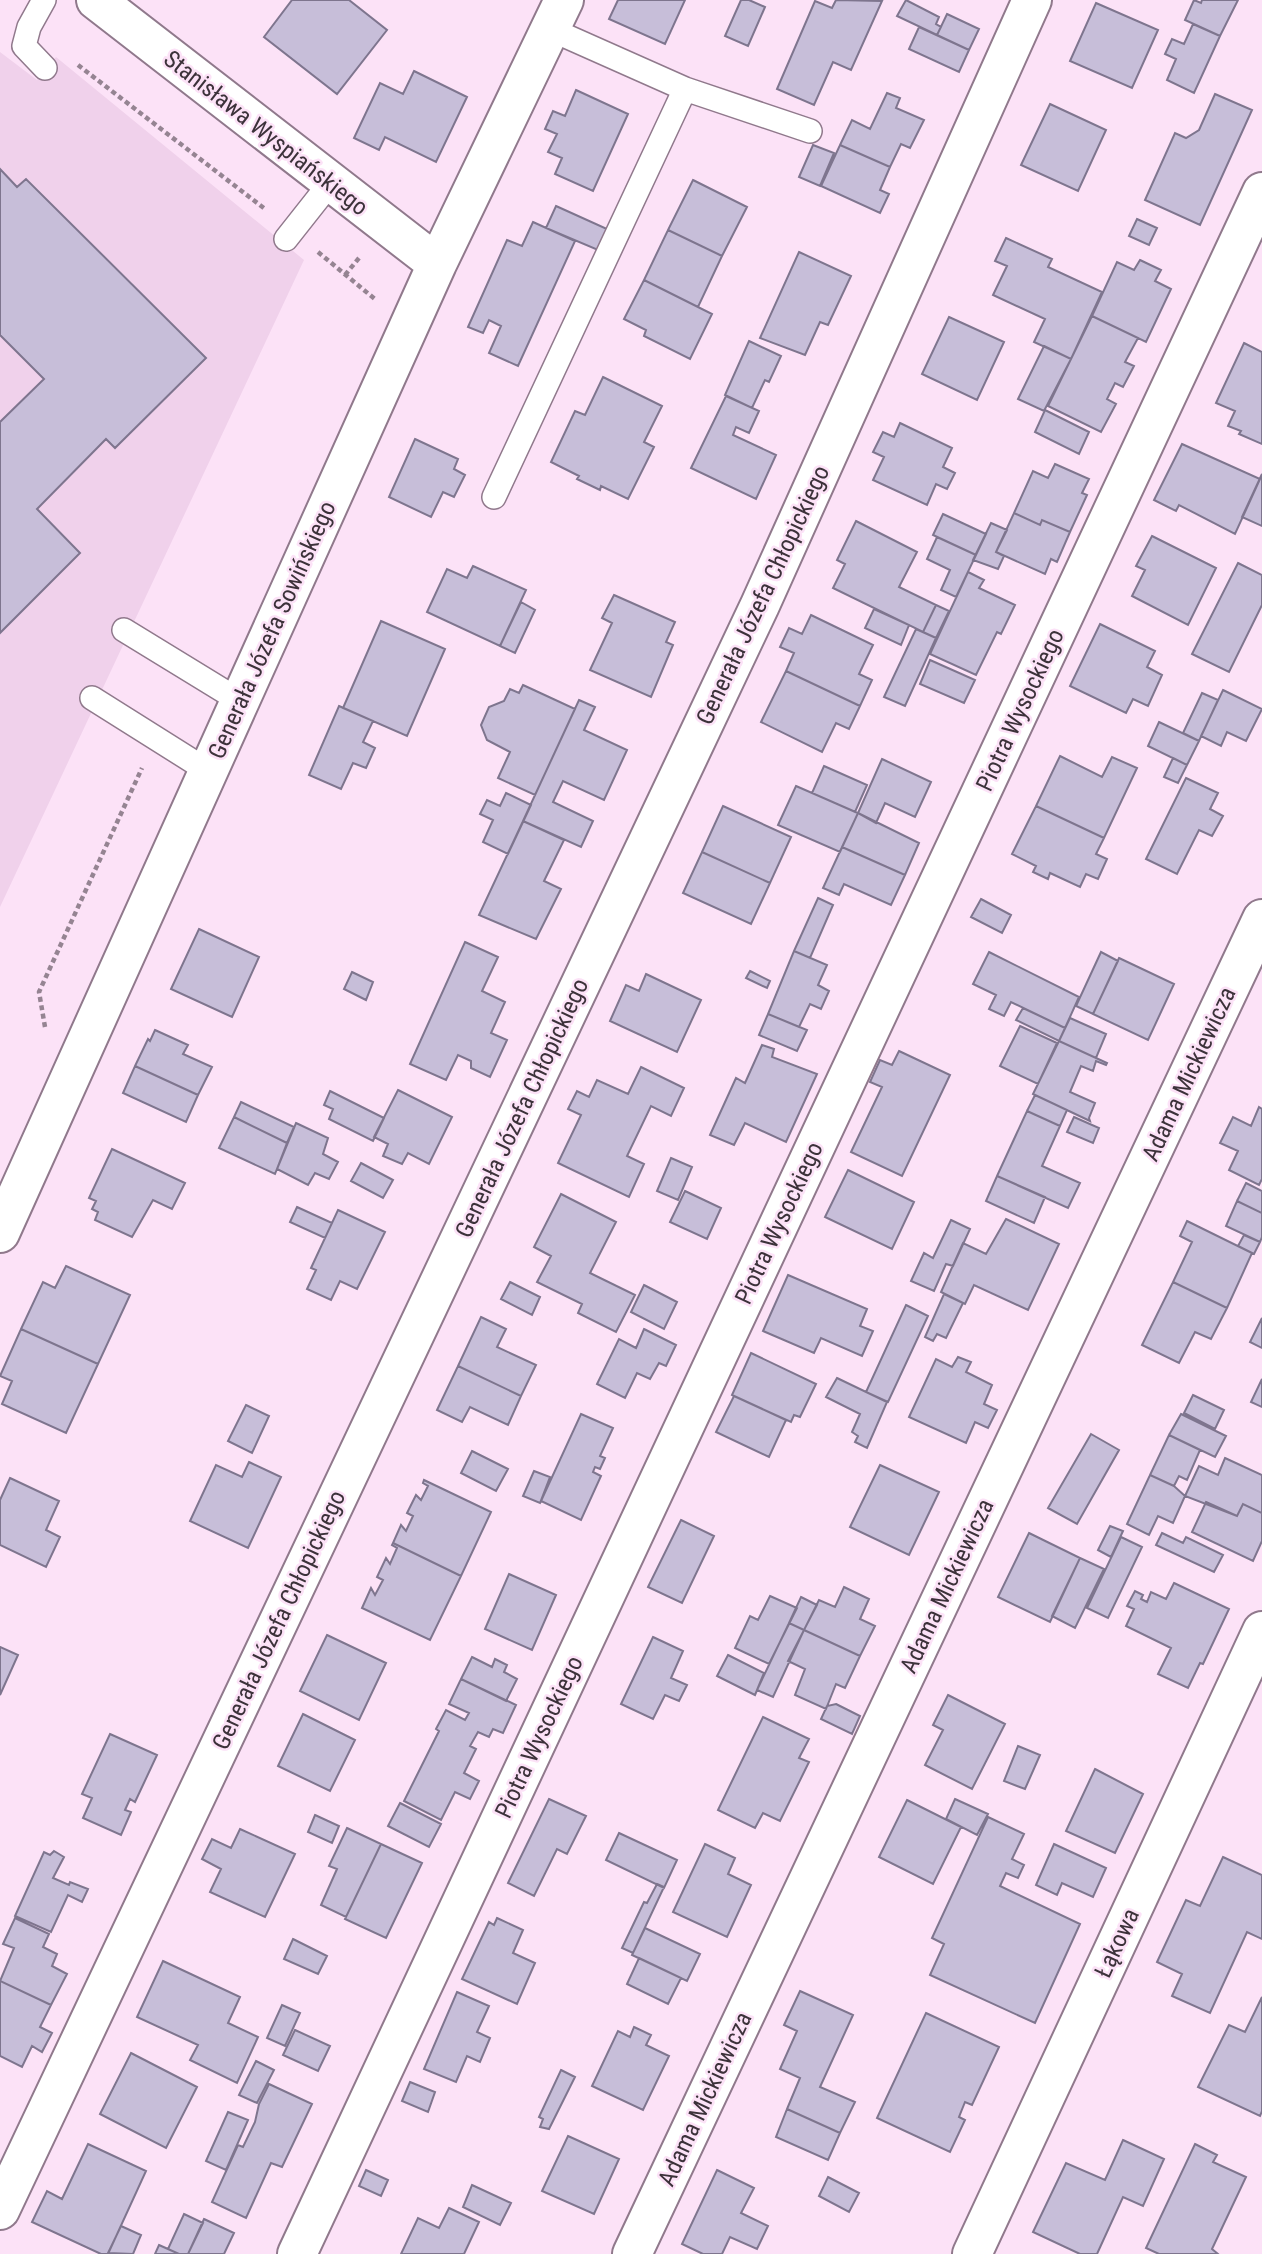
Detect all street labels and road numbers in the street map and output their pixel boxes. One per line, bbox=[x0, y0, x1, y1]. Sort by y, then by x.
street label: Stanisława Wyspiańskiego bbox=[158, 45, 374, 221]
street label: Generała Józefa Chłopickiego bbox=[691, 461, 835, 729]
street label: Generała Józefa Sowińskiego bbox=[202, 497, 342, 763]
street label: Piotra Wysockiego bbox=[970, 624, 1070, 796]
street label: Generała Józefa Chłopickiego bbox=[450, 974, 594, 1242]
street label: Adama Mickiewicza bbox=[1136, 983, 1242, 1165]
street label: Piotra Wysockiego bbox=[729, 1137, 829, 1309]
street label: Generała Józefa Chłopickiego bbox=[207, 1486, 351, 1754]
street label: Adama Mickiewicza bbox=[894, 1495, 1000, 1677]
street label: Piotra Wysockiego bbox=[489, 1651, 589, 1823]
street label: Łąkowa bbox=[1089, 1904, 1145, 1982]
street label: Adama Mickiewicza bbox=[652, 2008, 758, 2190]

